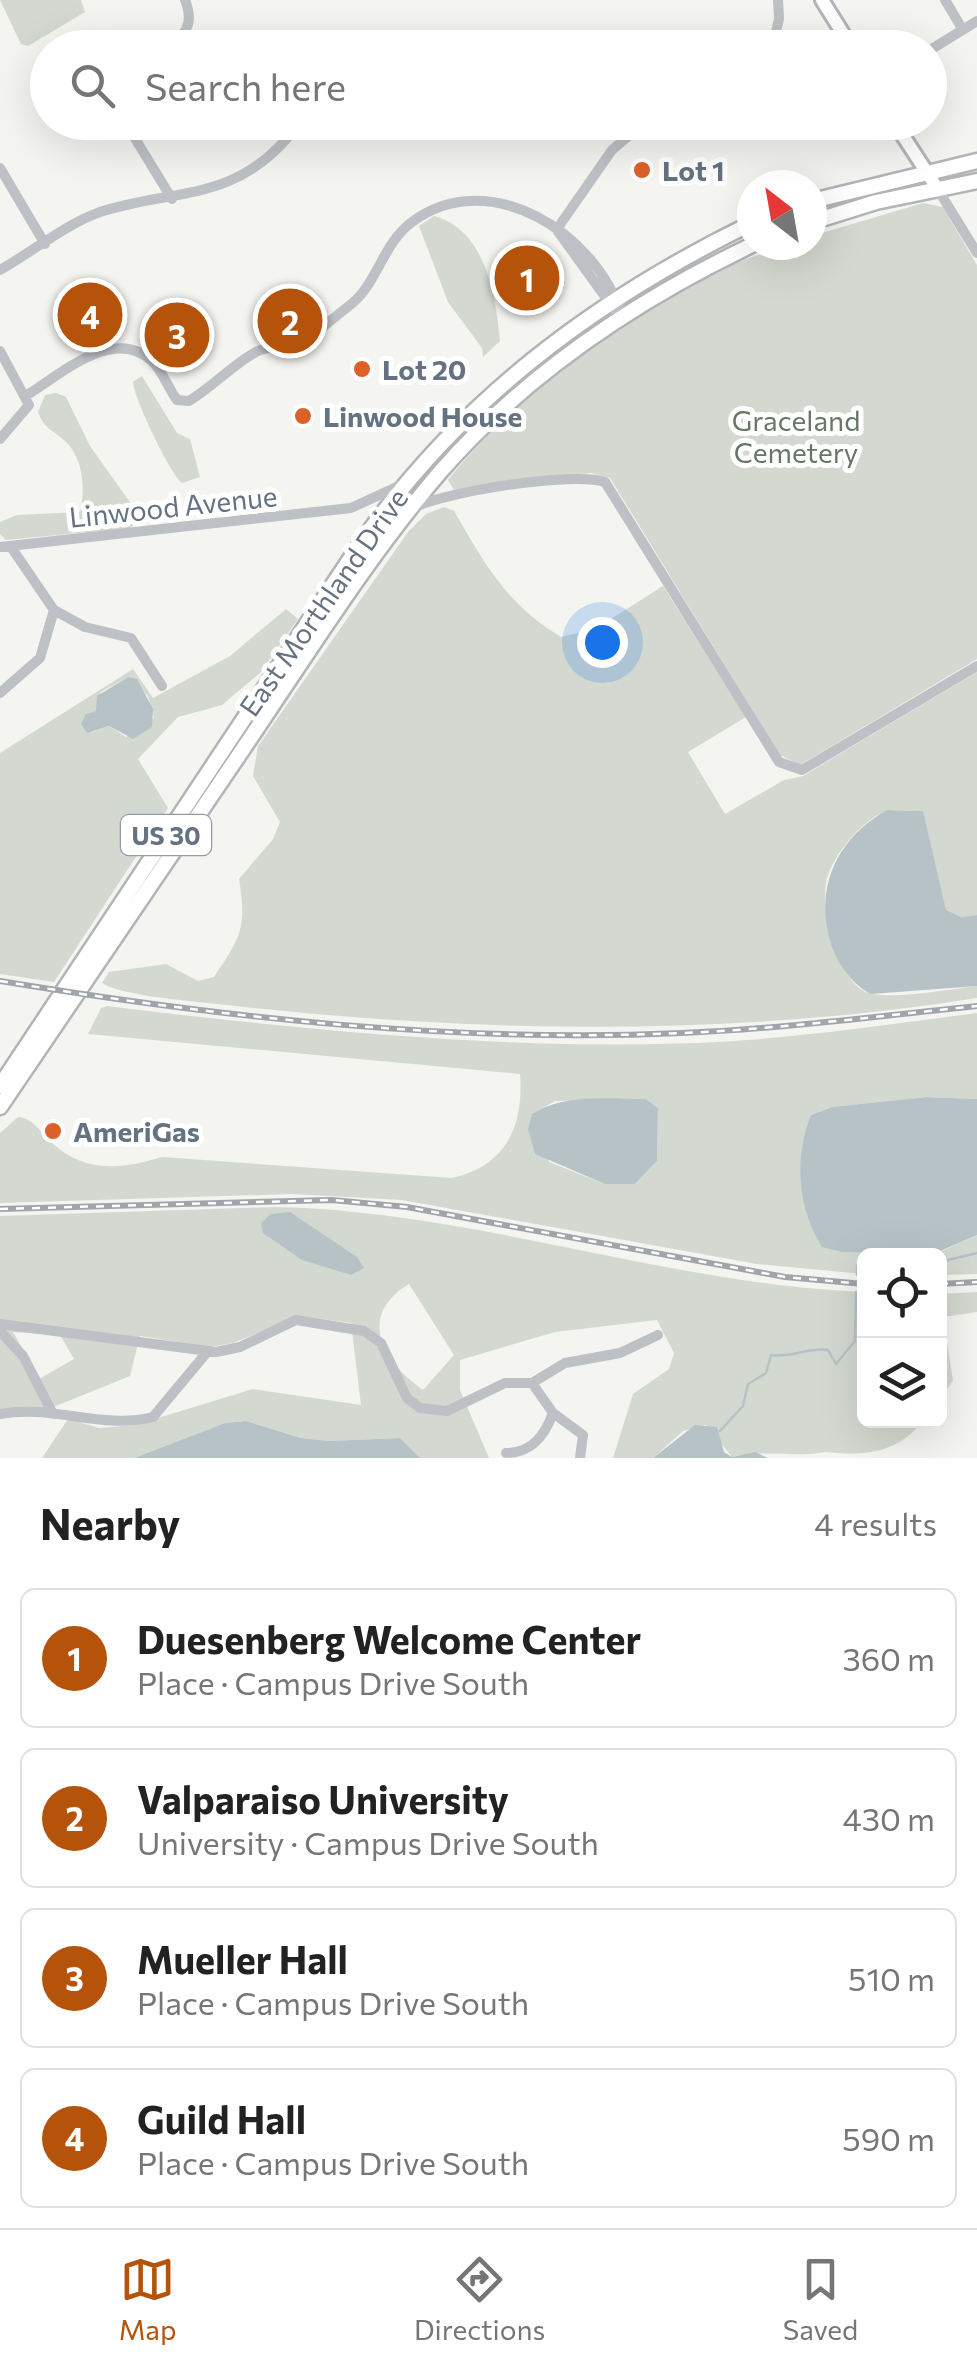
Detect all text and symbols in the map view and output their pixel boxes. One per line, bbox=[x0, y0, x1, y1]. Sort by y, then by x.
search box bbox=[30, 30, 947, 140]
icon: search bbox=[65, 58, 120, 113]
text: Search here bbox=[145, 62, 346, 109]
place label: Lot 1 bbox=[662, 153, 725, 187]
marker: Lot 1 bbox=[631, 159, 653, 181]
north arrow bbox=[737, 170, 827, 260]
pin: 1 bbox=[494, 240, 560, 316]
pin: 4 bbox=[58, 278, 122, 352]
pin: 2 bbox=[258, 284, 322, 358]
pin: 3 bbox=[144, 298, 210, 372]
place label: Lot 20 bbox=[382, 352, 466, 386]
marker: Lot 20 bbox=[351, 358, 373, 380]
place label: Linwood House bbox=[323, 399, 522, 433]
park label: Graceland Cemetery bbox=[732, 403, 860, 469]
marker: Linwood House bbox=[292, 405, 314, 427]
street label: Linwood Avenue bbox=[67, 478, 279, 534]
street label: East Morthland Drive bbox=[232, 482, 414, 722]
your location bbox=[577, 617, 628, 668]
road number: US 30 bbox=[121, 815, 211, 855]
place label: AmeriGas bbox=[73, 1114, 200, 1148]
marker: AmeriGas bbox=[42, 1120, 64, 1142]
map controls bbox=[857, 1248, 947, 1428]
button: locate bbox=[857, 1248, 947, 1338]
button: layers bbox=[857, 1338, 947, 1428]
text: Nearby bbox=[40, 1497, 180, 1549]
text: 4 results bbox=[814, 1503, 937, 1543]
text: Duesenberg Welcome Center bbox=[137, 1615, 641, 1662]
text: 1 bbox=[67, 1638, 82, 1678]
text: 360 m bbox=[842, 1638, 935, 1678]
text: Place · Campus Drive South bbox=[137, 1662, 529, 1702]
text: Valparaiso University bbox=[137, 1775, 509, 1822]
text: 2 bbox=[65, 1798, 84, 1838]
text: 430 m bbox=[843, 1798, 935, 1838]
text: University · Campus Drive South bbox=[137, 1822, 599, 1862]
text: Mueller Hall bbox=[137, 1935, 348, 1982]
text: 3 bbox=[65, 1958, 84, 1998]
text: 510 m bbox=[848, 1958, 935, 1998]
text: Place · Campus Drive South bbox=[137, 1982, 529, 2022]
text: Guild Hall bbox=[137, 2095, 306, 2142]
text: 4 bbox=[65, 2118, 84, 2158]
text: 590 m bbox=[842, 2118, 935, 2158]
text: Place · Campus Drive South bbox=[137, 2142, 529, 2182]
tab: Map bbox=[119, 2252, 176, 2346]
tab: Directions bbox=[414, 2252, 545, 2346]
tab: Saved bbox=[783, 2252, 858, 2346]

